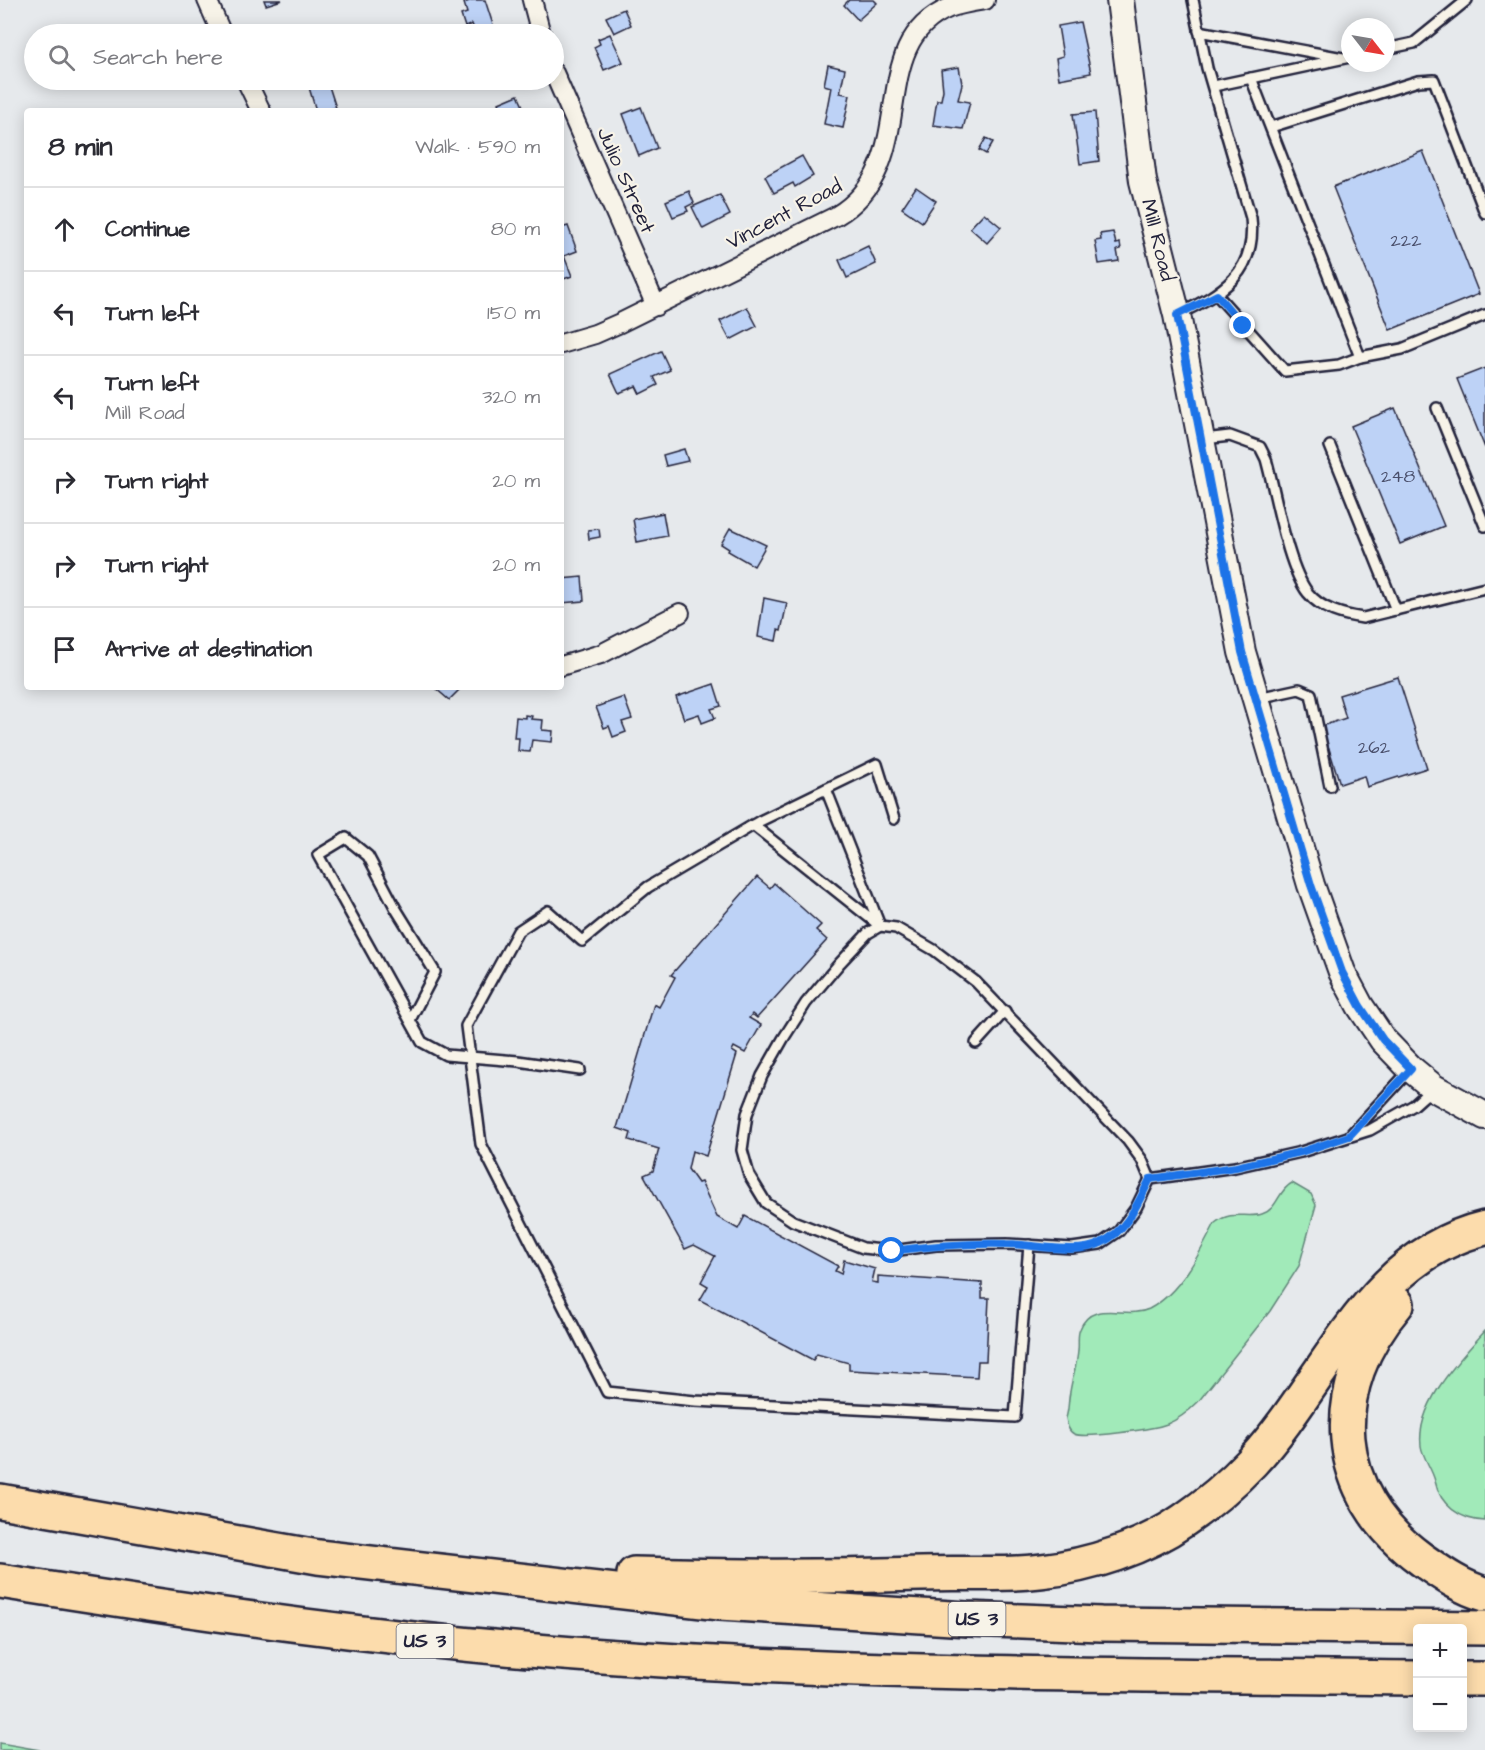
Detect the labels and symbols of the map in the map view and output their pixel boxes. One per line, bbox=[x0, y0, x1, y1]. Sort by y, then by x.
north arrow bbox=[1341, 18, 1395, 72]
street label: Julio Street bbox=[590, 122, 662, 238]
street label: Vincent Road bbox=[721, 171, 847, 257]
street label: Mill Road bbox=[1134, 196, 1182, 284]
house number: 222 bbox=[1391, 228, 1422, 253]
route end bbox=[1229, 312, 1255, 338]
house number: 248 bbox=[1381, 464, 1415, 489]
house number: 262 bbox=[1358, 735, 1391, 760]
route start bbox=[878, 1237, 904, 1263]
road number: US 3 bbox=[948, 1602, 1006, 1636]
road number: US 3 bbox=[396, 1624, 454, 1658]

